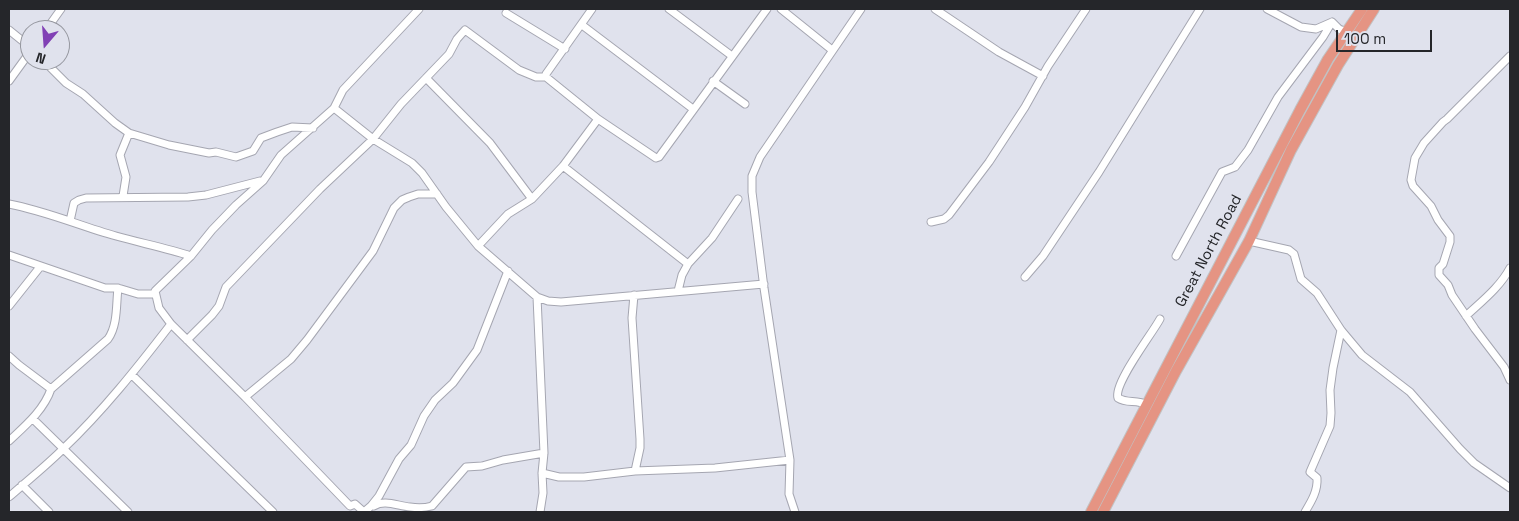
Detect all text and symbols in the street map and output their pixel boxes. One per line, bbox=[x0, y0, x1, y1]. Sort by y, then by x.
north arrow bbox=[20, 20, 70, 70]
scale bar bbox=[1339, 20, 1435, 52]
text: 100 m bbox=[1344, 29, 1386, 48]
text: N bbox=[33, 48, 48, 68]
street label: Great North Road bbox=[1172, 192, 1246, 310]

